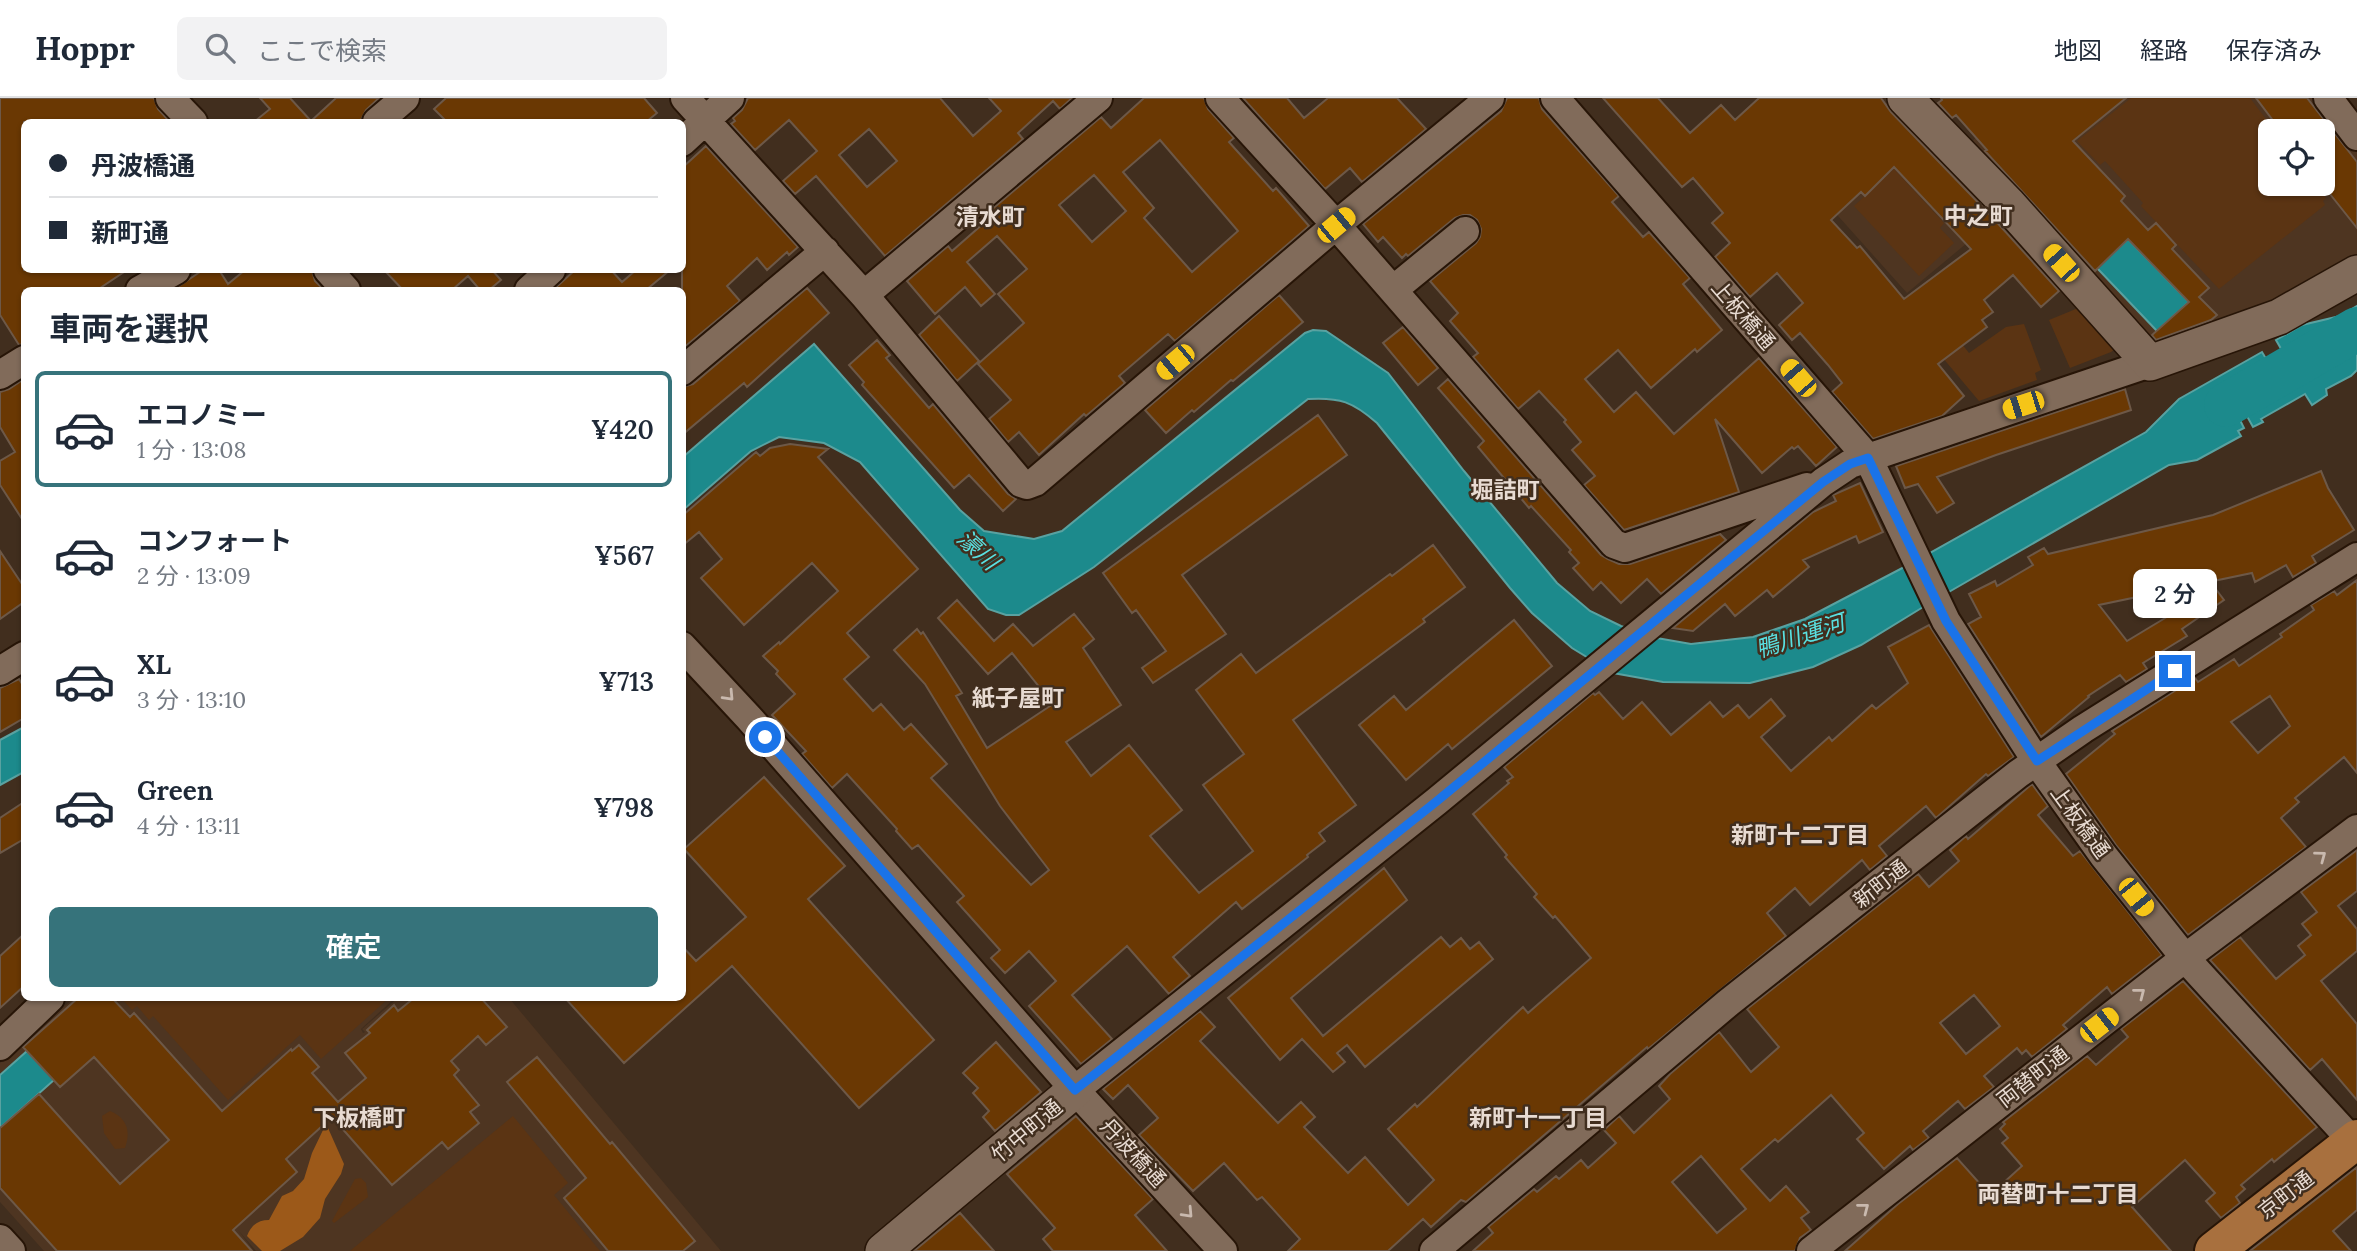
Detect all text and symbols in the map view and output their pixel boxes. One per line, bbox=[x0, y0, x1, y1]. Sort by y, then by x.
search box bbox=[177, 17, 667, 80]
text: Hoppr bbox=[35, 27, 135, 69]
icon: search bbox=[201, 29, 239, 67]
text: ここで検索 bbox=[257, 34, 387, 67]
text: 地図 bbox=[2054, 35, 2102, 66]
text: 経路 bbox=[2140, 35, 2188, 66]
text: 保存済み bbox=[2226, 35, 2322, 66]
map controls bbox=[2258, 119, 2335, 196]
button: locate bbox=[2258, 119, 2335, 196]
text: 丹波橋通 bbox=[91, 149, 195, 182]
district label: 中之町 bbox=[1944, 201, 2013, 230]
district label: 清水町 bbox=[956, 202, 1025, 231]
car bbox=[1314, 203, 1359, 247]
text: 新町通 bbox=[91, 216, 169, 249]
car bbox=[2040, 240, 2083, 286]
street label: 上板橋通 bbox=[1706, 274, 1781, 355]
text: 車両を選択 bbox=[49, 308, 209, 349]
car bbox=[1153, 340, 1198, 384]
car bbox=[1777, 355, 1820, 401]
car bbox=[2000, 389, 2047, 421]
icon: car bbox=[53, 398, 116, 461]
text: エコノミー bbox=[137, 398, 267, 431]
text: ¥420 bbox=[591, 413, 654, 446]
text: 1 分 · 13:08 bbox=[137, 435, 246, 464]
district label: 堀詰町 bbox=[1471, 475, 1540, 504]
water label: 濠川 bbox=[952, 523, 1007, 578]
icon: car bbox=[53, 524, 116, 587]
text: コンフォート bbox=[137, 524, 292, 557]
text: ¥567 bbox=[594, 539, 654, 572]
text: 2 分 · 13:09 bbox=[137, 561, 251, 590]
callout: 2 分 bbox=[2133, 570, 2217, 618]
text: 2 分 bbox=[2154, 579, 2196, 608]
water label: 鴨川運河 bbox=[1752, 606, 1852, 664]
text: XL bbox=[137, 648, 171, 681]
icon: car bbox=[53, 650, 116, 713]
route end bbox=[2159, 655, 2191, 687]
text: ¥713 bbox=[599, 665, 654, 698]
district label: 紙子屋町 bbox=[972, 683, 1064, 712]
text: 3 分 · 13:10 bbox=[137, 685, 246, 714]
one-way arrow bbox=[721, 688, 733, 701]
route start bbox=[749, 721, 781, 753]
text: Green bbox=[137, 774, 213, 807]
icon: car bbox=[53, 776, 116, 839]
street label: 上板橋通 bbox=[2045, 780, 2116, 864]
text: ¥798 bbox=[593, 791, 654, 824]
text: 4 分 · 13:11 bbox=[137, 811, 240, 840]
district label: 新町十二丁目 bbox=[1731, 820, 1869, 849]
one-way arrow bbox=[2313, 852, 2326, 864]
street label: 新町通 bbox=[1848, 854, 1914, 914]
car bbox=[2115, 874, 2158, 920]
button: 確定 bbox=[49, 907, 658, 987]
one-way arrow bbox=[2132, 989, 2145, 1002]
car bbox=[2076, 1004, 2123, 1046]
street label: 両替町通 bbox=[1991, 1040, 2074, 1113]
street label: 竹中町通 bbox=[986, 1093, 1068, 1168]
district label: 下板橋町 bbox=[313, 1103, 405, 1132]
district label: 新町十一丁目 bbox=[1469, 1103, 1607, 1132]
street label: 丹波橋通 bbox=[1095, 1113, 1172, 1193]
street label: 京町通 bbox=[2253, 1165, 2319, 1225]
district label: 両替町十二丁目 bbox=[1978, 1179, 2139, 1208]
one-way arrow bbox=[1855, 1204, 1868, 1216]
one-way arrow bbox=[1180, 1205, 1192, 1218]

